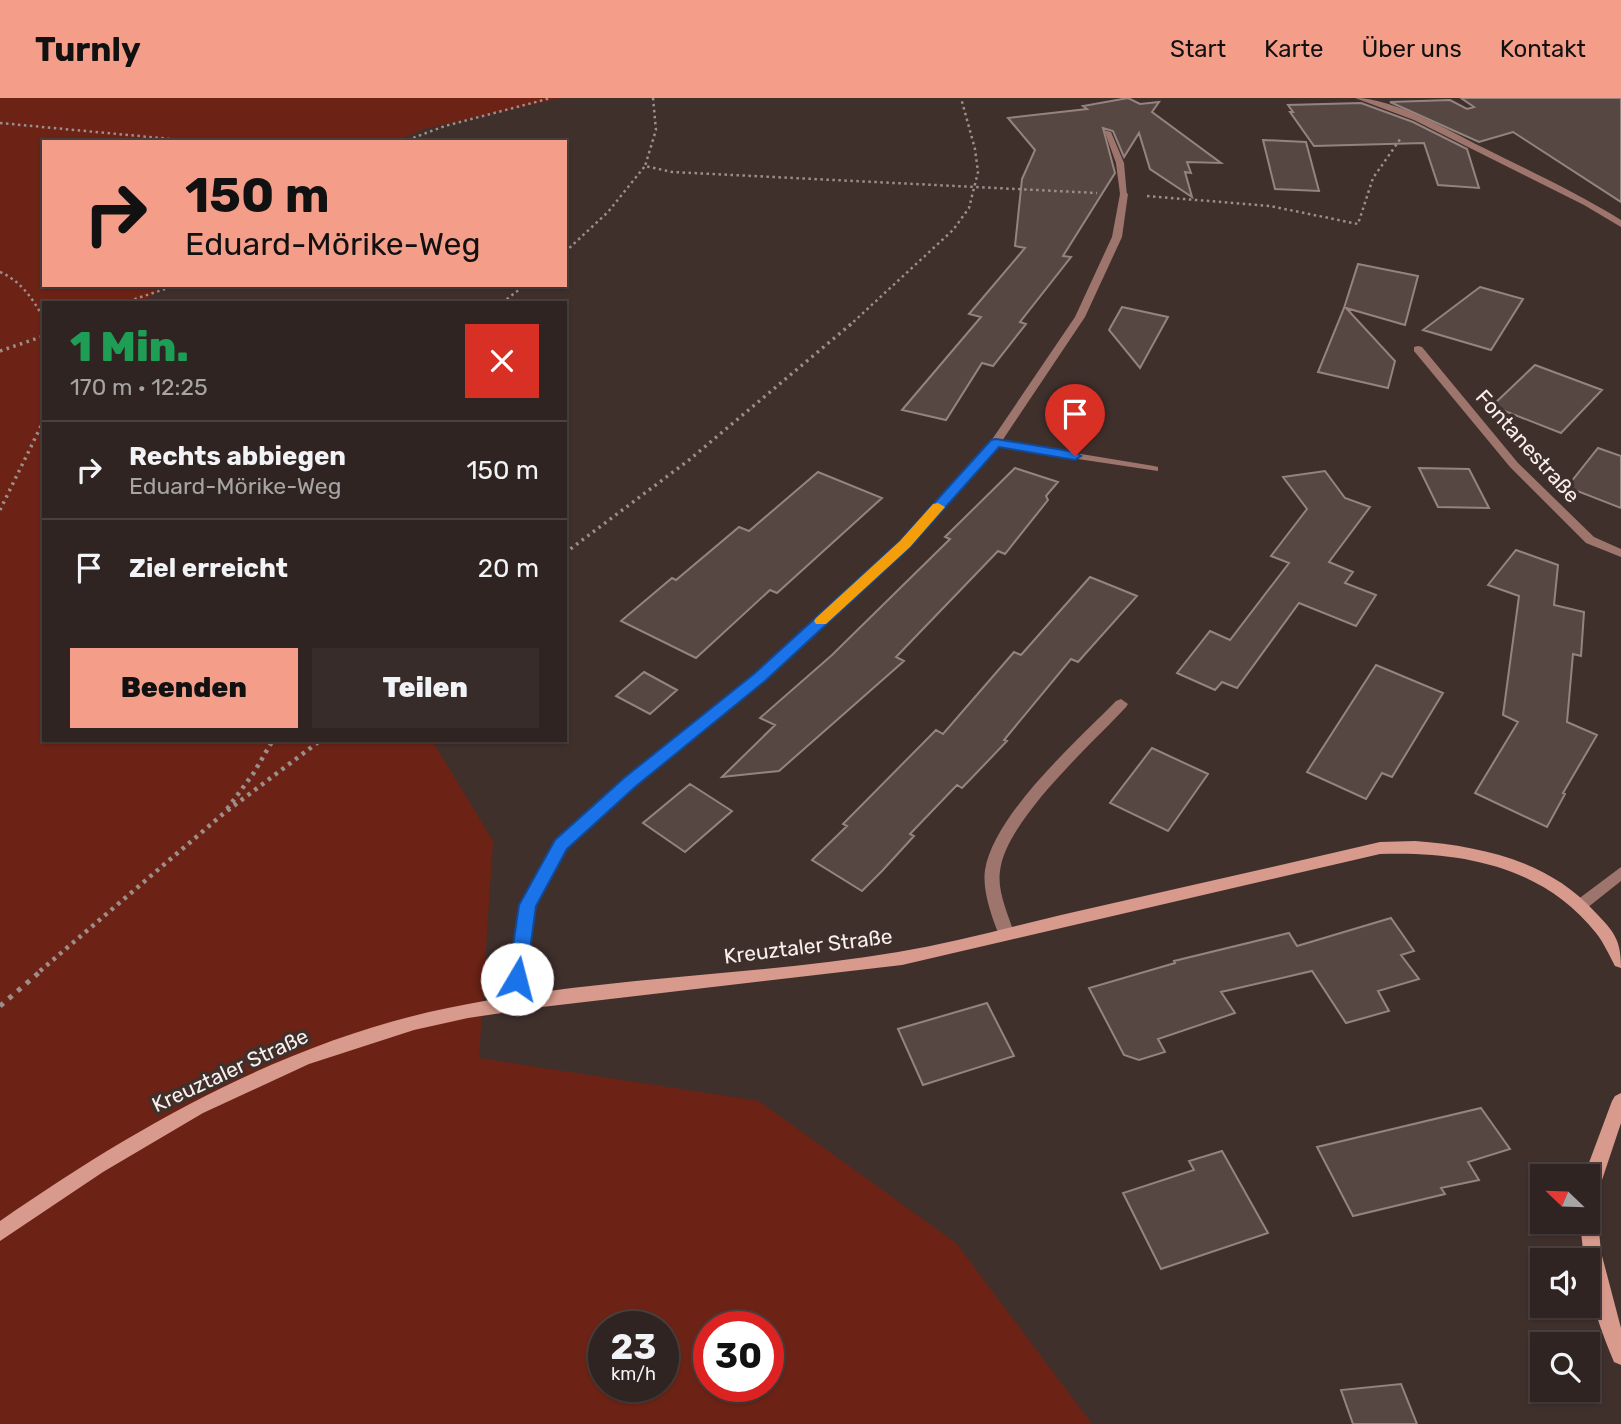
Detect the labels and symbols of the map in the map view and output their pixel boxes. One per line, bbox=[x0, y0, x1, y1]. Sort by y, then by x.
pin bbox=[1045, 384, 1105, 456]
street label: Fontanestraße bbox=[1471, 384, 1585, 508]
street label: Kreuztaler Straße bbox=[722, 923, 894, 969]
position arrow bbox=[480, 942, 554, 1016]
street label: Kreuztaler Straße bbox=[148, 1023, 312, 1117]
north arrow bbox=[1530, 1164, 1600, 1234]
speed limit sign: 30 bbox=[693, 1311, 784, 1402]

